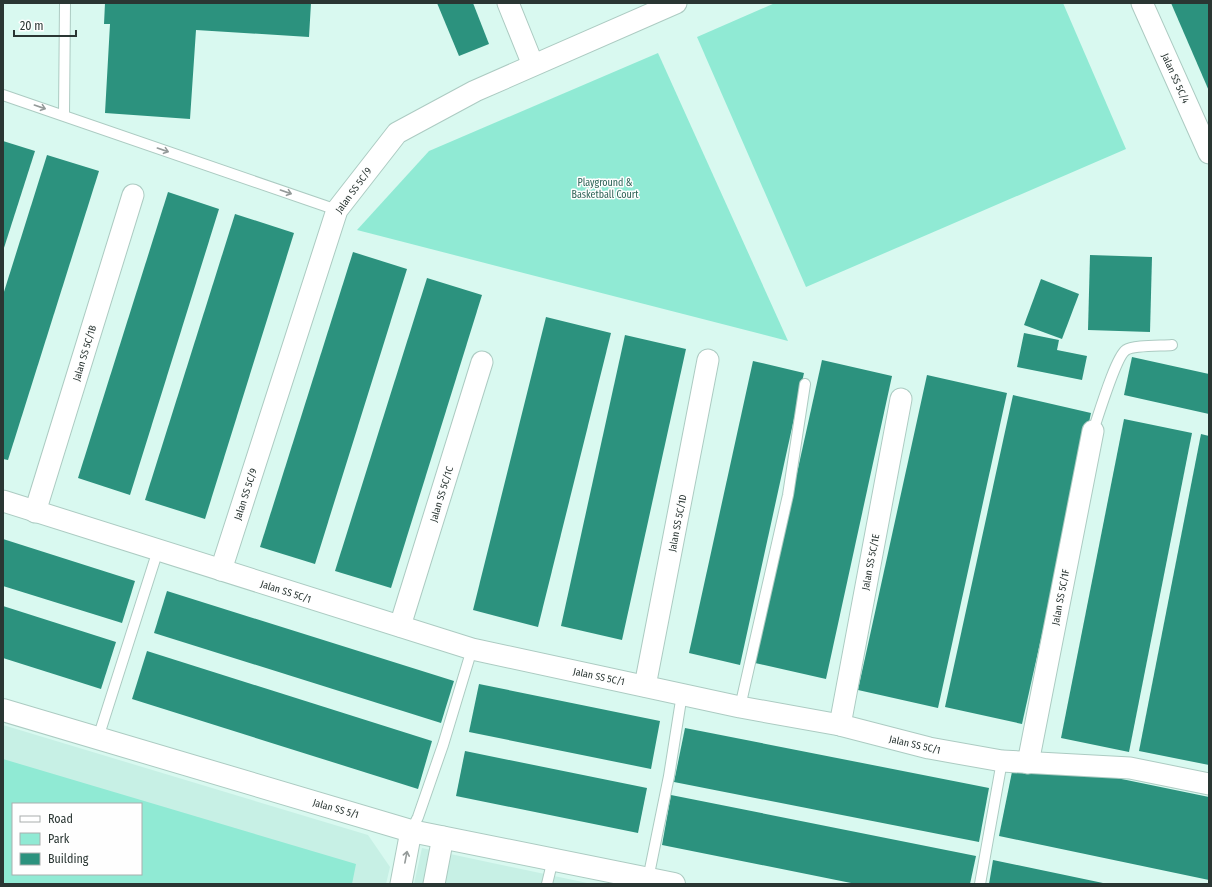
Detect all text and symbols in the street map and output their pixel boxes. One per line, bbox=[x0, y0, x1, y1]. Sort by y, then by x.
scale bar bbox=[14, 12, 76, 38]
text: 20 m bbox=[20, 19, 44, 33]
street label: Jalan SS 5C/4 bbox=[1159, 52, 1192, 105]
one-way arrow bbox=[33, 104, 45, 112]
one-way arrow bbox=[156, 146, 168, 154]
street label: Jalan SS 5C/9 bbox=[333, 165, 374, 216]
park label: Playground & Basketball Court bbox=[571, 177, 639, 201]
one-way arrow bbox=[279, 189, 292, 196]
street label: Jalan SS 5C/1B bbox=[71, 323, 99, 383]
street label: Jalan SS 5C/1C bbox=[428, 465, 456, 524]
street label: Jalan SS 5C/9 bbox=[232, 467, 260, 522]
street label: Jalan SS 5C/1D bbox=[667, 493, 689, 553]
street label: Jalan SS 5C/1E bbox=[860, 533, 882, 591]
street label: Jalan SS 5C/1F bbox=[1050, 568, 1072, 626]
street label: Jalan SS 5C/1 bbox=[259, 578, 312, 606]
street label: Jalan SS 5C/1 bbox=[572, 666, 626, 688]
street label: Jalan SS 5C/1 bbox=[888, 733, 942, 757]
street label: Jalan SS 5/1 bbox=[311, 797, 360, 821]
legend bbox=[12, 803, 142, 875]
text: Road bbox=[48, 812, 73, 826]
text: Park bbox=[48, 832, 70, 846]
one-way arrow bbox=[403, 851, 411, 864]
text: Building bbox=[48, 852, 89, 866]

